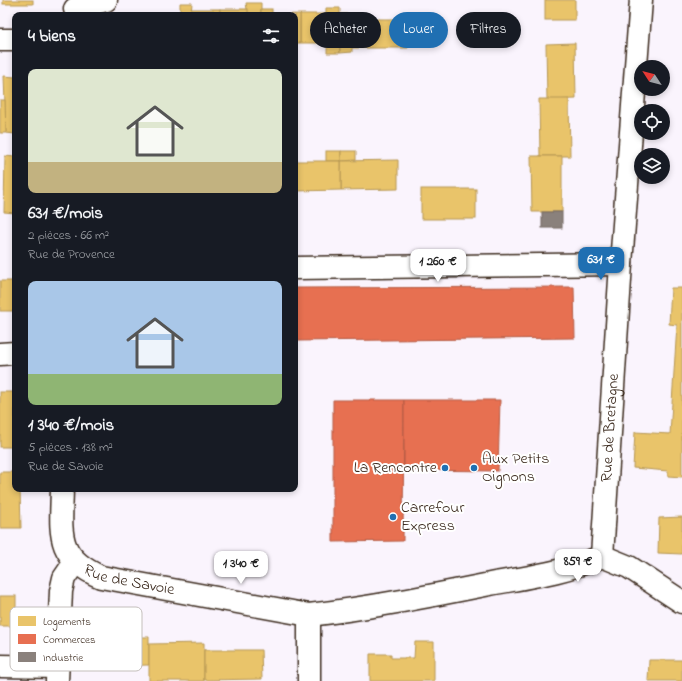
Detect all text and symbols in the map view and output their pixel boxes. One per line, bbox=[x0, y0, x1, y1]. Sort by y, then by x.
chip: Acheter bbox=[310, 12, 381, 48]
chip: Louer bbox=[389, 12, 448, 48]
chip: Filtres bbox=[456, 12, 521, 48]
text: 4 biens bbox=[28, 24, 76, 49]
icon: filters bbox=[260, 25, 282, 47]
north arrow bbox=[634, 60, 670, 96]
map controls bbox=[634, 60, 670, 184]
icon: home bbox=[119, 95, 191, 167]
button: locate bbox=[634, 104, 670, 140]
button: layers bbox=[634, 148, 670, 184]
text: 631 €/mois bbox=[28, 201, 103, 226]
text: 2 pièces · 66 m² bbox=[28, 226, 109, 245]
text: Rue de Provence bbox=[28, 245, 115, 264]
pin: 631 € bbox=[573, 247, 629, 281]
pin: 1 260 € bbox=[401, 249, 475, 283]
text: 631 € bbox=[587, 250, 615, 269]
text: 1 260 € bbox=[419, 252, 457, 271]
icon: home bbox=[119, 307, 191, 379]
street label: Rue de Bretagne bbox=[595, 372, 626, 483]
text: 1 340 €/mois bbox=[28, 413, 114, 438]
text: 5 pièces · 138 m² bbox=[28, 438, 113, 457]
place label: Aux Petits Oignons bbox=[482, 447, 549, 489]
place label: La Rencontre bbox=[354, 456, 438, 480]
text: Rue de Savoie bbox=[28, 457, 103, 476]
marker: La Rencontre bbox=[440, 463, 450, 473]
marker: Aux Petits Oignons bbox=[469, 463, 479, 473]
place label: Carrefour Express bbox=[401, 496, 464, 538]
marker: Carrefour Express bbox=[388, 512, 398, 522]
pin: 859 € bbox=[550, 549, 606, 583]
pin: 1 340 € bbox=[204, 551, 278, 585]
text: 859 € bbox=[564, 552, 592, 571]
text: 1 340 € bbox=[223, 554, 259, 573]
street label: Rue de Savoie bbox=[79, 558, 177, 602]
legend bbox=[10, 607, 142, 671]
text: Logements bbox=[43, 614, 91, 631]
text: Commerces bbox=[43, 632, 96, 648]
text: Industrie bbox=[43, 650, 83, 666]

